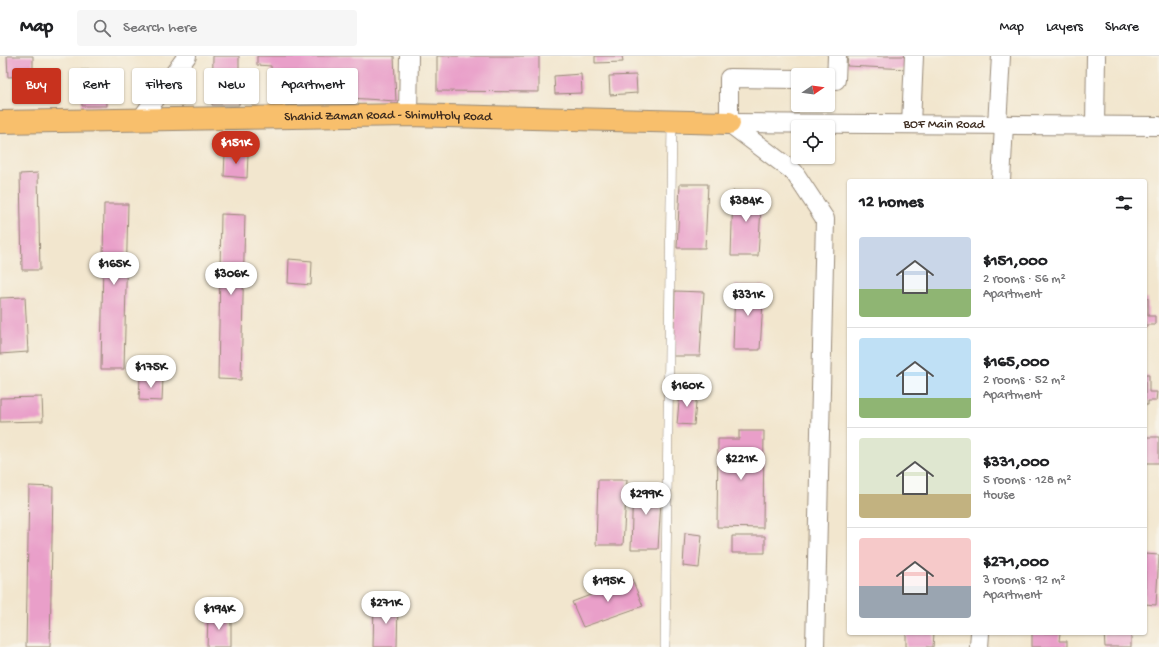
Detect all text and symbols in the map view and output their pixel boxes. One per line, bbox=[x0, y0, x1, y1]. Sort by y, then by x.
search box bbox=[77, 10, 357, 46]
text: Map bbox=[20, 16, 53, 39]
icon: search bbox=[91, 17, 113, 39]
text: Search here bbox=[123, 19, 197, 37]
text: Map bbox=[1000, 19, 1024, 36]
text: Layers bbox=[1046, 19, 1083, 36]
text: Share bbox=[1105, 19, 1139, 36]
chip: Buy bbox=[12, 68, 61, 104]
chip: Rent bbox=[69, 68, 124, 104]
chip: Filters bbox=[132, 68, 196, 104]
chip: New bbox=[204, 68, 259, 104]
chip: Apartment bbox=[267, 68, 358, 104]
north arrow bbox=[791, 68, 835, 112]
map controls bbox=[791, 68, 835, 164]
street label: Shahid Zaman Road - Shimultoly Road bbox=[284, 107, 493, 125]
street label: BOF Main Road bbox=[902, 117, 986, 132]
button: locate bbox=[791, 120, 835, 164]
pin: $151K bbox=[208, 131, 264, 165]
text: $151K bbox=[221, 136, 251, 151]
pin: $384K bbox=[718, 189, 774, 223]
icon: filters bbox=[1113, 192, 1135, 214]
text: 12 homes bbox=[859, 193, 923, 213]
text: $384K bbox=[729, 194, 763, 209]
pin: $165K bbox=[86, 252, 142, 286]
text: $151,000 bbox=[983, 252, 1048, 272]
icon: home bbox=[891, 253, 939, 301]
text: $165K bbox=[98, 257, 130, 272]
pin: $306K bbox=[203, 262, 259, 296]
text: $306K bbox=[214, 267, 248, 282]
text: 2 rooms · 56 m² bbox=[983, 272, 1066, 287]
pin: $331K bbox=[720, 283, 776, 317]
text: Apartment bbox=[983, 287, 1042, 302]
text: $331K bbox=[732, 288, 764, 303]
text: $165,000 bbox=[983, 353, 1049, 373]
icon: home bbox=[891, 354, 939, 402]
pin: $175K bbox=[123, 355, 179, 389]
text: $175K bbox=[135, 360, 167, 375]
text: 2 rooms · 52 m² bbox=[983, 373, 1065, 388]
pin: $160K bbox=[659, 374, 715, 408]
text: $160K bbox=[671, 379, 703, 394]
text: Apartment bbox=[983, 388, 1042, 403]
pin: $221K bbox=[713, 447, 769, 481]
text: $221K bbox=[726, 452, 757, 467]
text: $331,000 bbox=[983, 453, 1049, 473]
icon: home bbox=[891, 454, 939, 502]
text: 5 rooms · 128 m² bbox=[983, 473, 1071, 488]
pin: $299K bbox=[618, 482, 674, 516]
text: $299K bbox=[630, 487, 662, 502]
text: House bbox=[983, 488, 1015, 503]
text: $271,000 bbox=[983, 553, 1049, 573]
icon: home bbox=[891, 554, 939, 602]
pin: $195K bbox=[580, 569, 636, 603]
text: 3 rooms · 92 m² bbox=[983, 573, 1066, 588]
text: $195K bbox=[592, 574, 624, 589]
text: Apartment bbox=[983, 588, 1042, 603]
pin: $271K bbox=[358, 591, 414, 625]
text: $271K bbox=[370, 596, 402, 611]
pin: $194K bbox=[191, 597, 247, 631]
text: $194K bbox=[204, 602, 234, 617]

